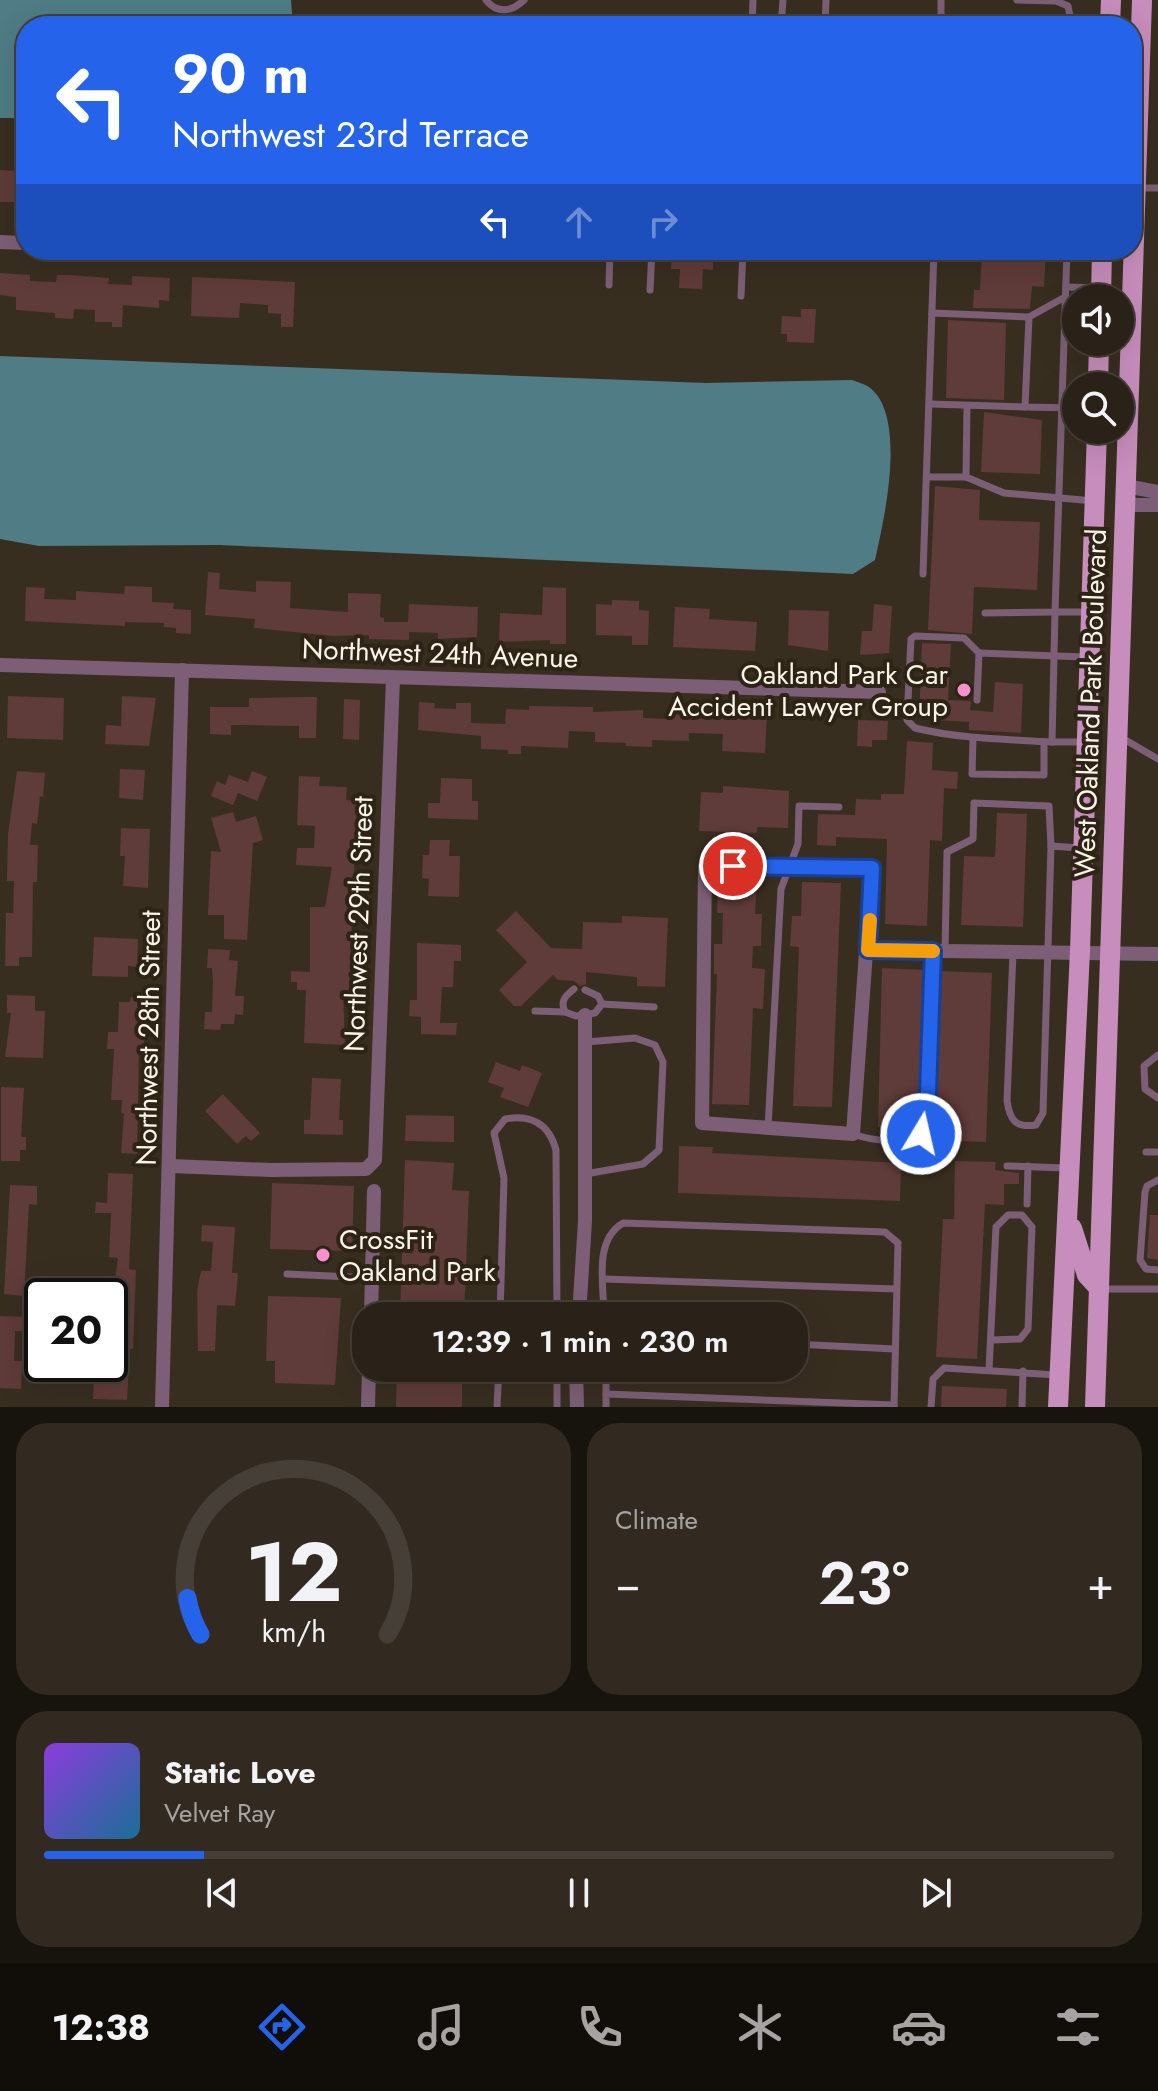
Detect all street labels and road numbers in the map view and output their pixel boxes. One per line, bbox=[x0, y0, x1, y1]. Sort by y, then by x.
street label: West Oakland Park Boulevard bbox=[1064, 528, 1117, 878]
street label: Northwest 24th Avenue bbox=[301, 628, 579, 679]
street label: Northwest 29th Street bbox=[334, 795, 383, 1053]
street label: Northwest 28th Street bbox=[126, 910, 171, 1166]

